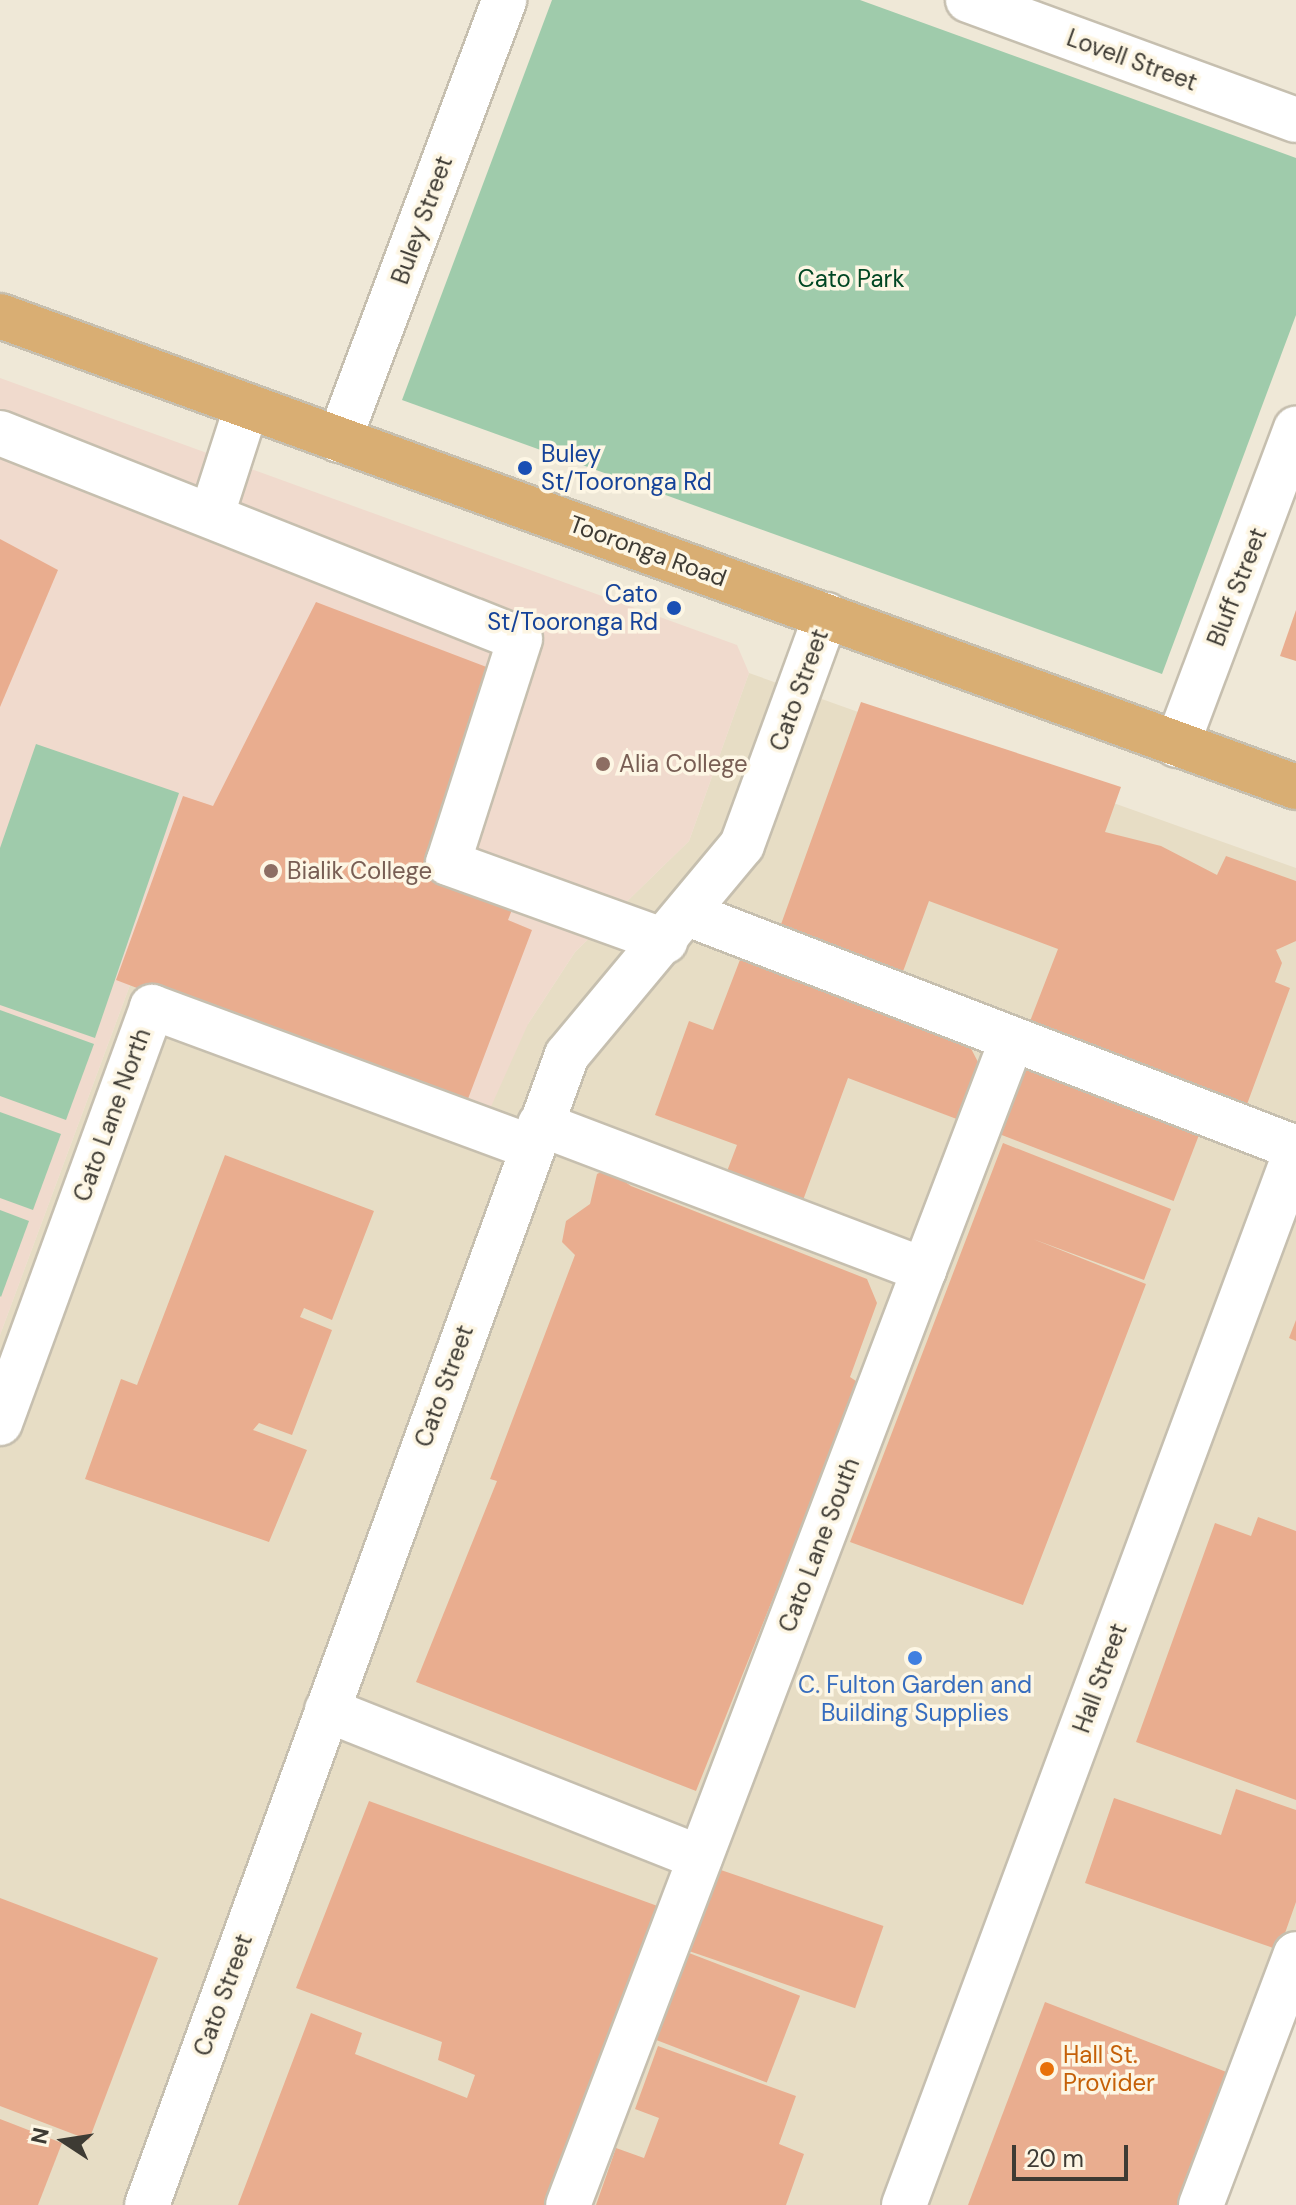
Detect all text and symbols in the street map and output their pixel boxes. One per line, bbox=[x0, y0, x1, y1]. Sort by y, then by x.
street label: Lovell Street bbox=[1063, 23, 1201, 97]
street label: Buley Street bbox=[385, 152, 459, 288]
park label: Cato Park bbox=[797, 265, 905, 293]
place label: Buley St/Tooronga Rd bbox=[541, 440, 712, 496]
marker: Buley St/Tooronga Rd bbox=[516, 459, 534, 477]
street label: Tooronga Road bbox=[566, 509, 730, 593]
street label: Bluff Street bbox=[1201, 524, 1273, 650]
place label: Cato St/Tooronga Rd bbox=[487, 580, 658, 636]
marker: Cato St/Tooronga Rd bbox=[665, 599, 683, 617]
street label: Cato Street bbox=[764, 625, 834, 755]
place label: Alia College bbox=[619, 750, 748, 778]
marker: Alia College bbox=[594, 755, 612, 773]
place label: Bialik College bbox=[287, 857, 432, 885]
marker: Bialik College bbox=[262, 862, 280, 880]
street label: Cato Lane North bbox=[67, 1025, 157, 1205]
street label: Cato Street bbox=[409, 1321, 479, 1451]
street label: Cato Lane South bbox=[773, 1454, 865, 1636]
street label: Hall Street bbox=[1067, 1619, 1133, 1737]
marker: C. Fulton Garden and Building Supplies bbox=[906, 1649, 924, 1667]
place label: C. Fulton Garden and Building Supplies bbox=[798, 1671, 1032, 1727]
street label: Cato Street bbox=[188, 1930, 258, 2060]
place label: Hall St. Provider bbox=[1063, 2041, 1155, 2097]
marker: Hall St. Provider bbox=[1038, 2060, 1056, 2078]
north arrow bbox=[24, 2101, 104, 2181]
text: N bbox=[24, 2125, 56, 2147]
scale bar bbox=[1016, 2129, 1132, 2179]
text: 20 m bbox=[1026, 2143, 1084, 2174]

